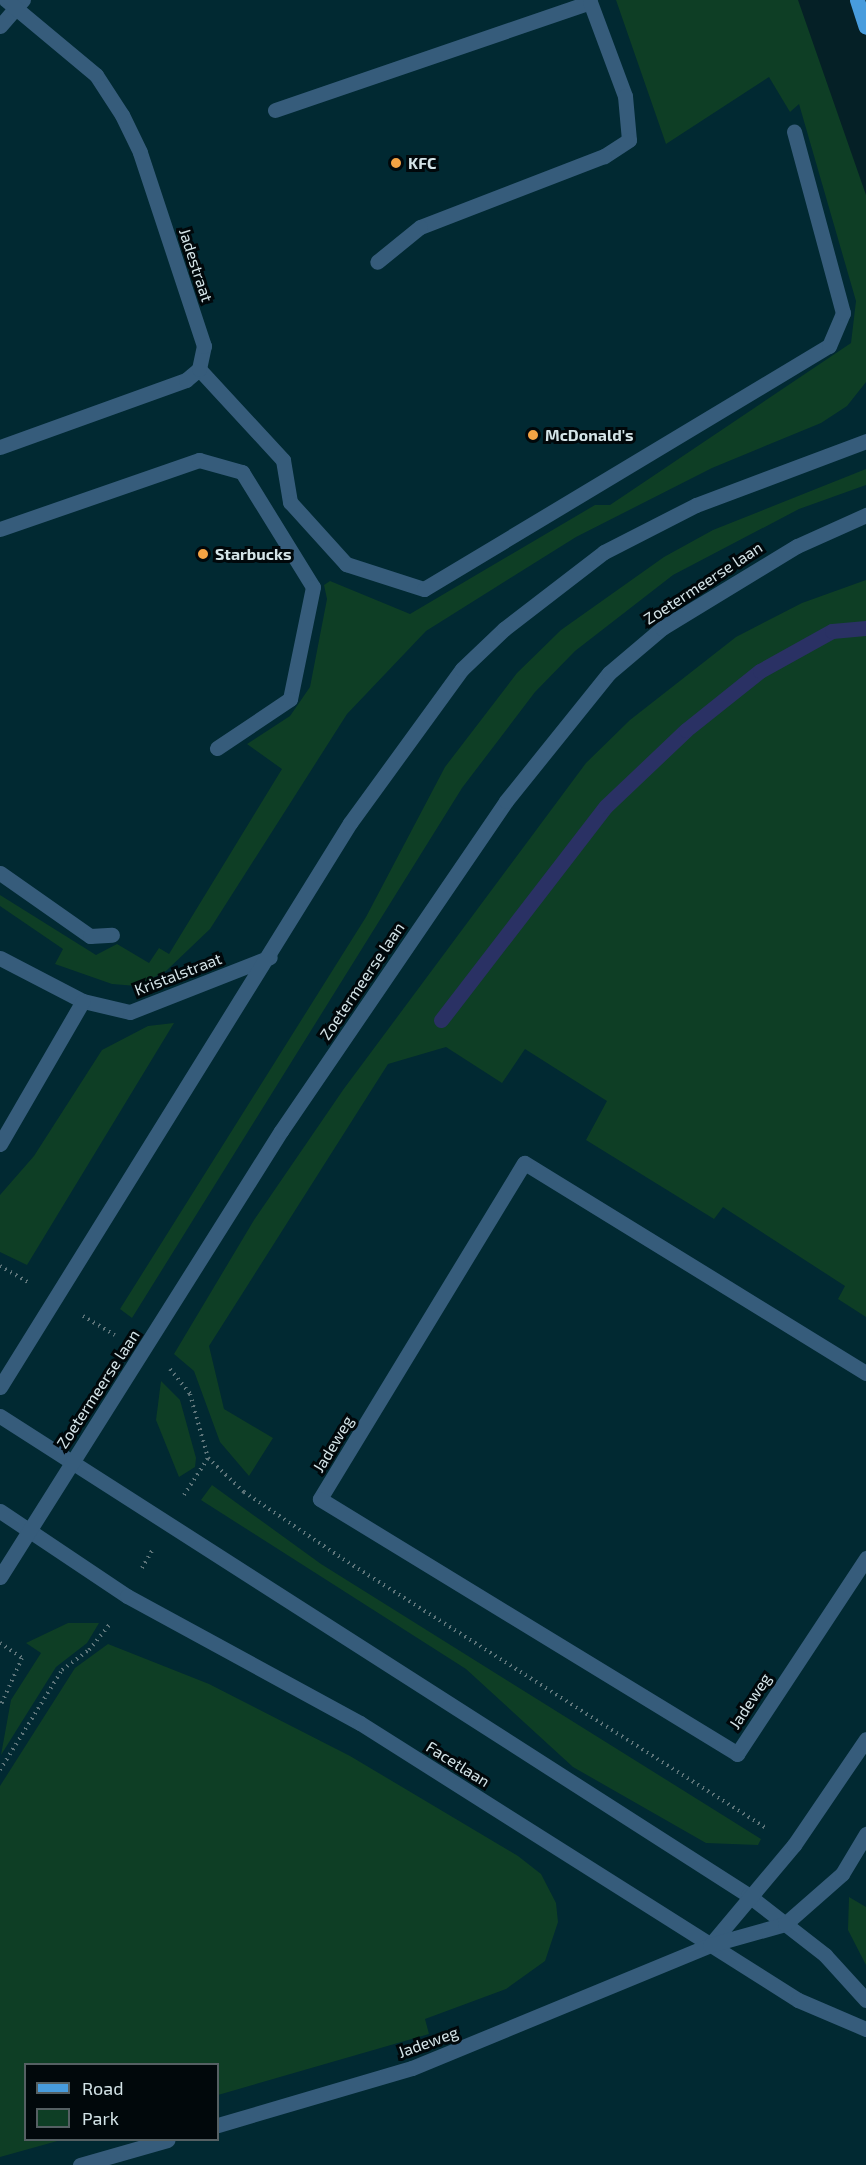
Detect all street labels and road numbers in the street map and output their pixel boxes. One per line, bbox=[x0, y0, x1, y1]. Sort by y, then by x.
street label: Jadestraat bbox=[175, 226, 217, 304]
street label: Zoetermeerse laan bbox=[640, 538, 766, 628]
street label: Zoetermeerse laan bbox=[316, 919, 408, 1043]
street label: Kristalstraat bbox=[132, 949, 224, 999]
street label: Zoetermeerse laan bbox=[53, 1326, 143, 1452]
street label: Jadeweg bbox=[309, 1412, 357, 1476]
street label: Jadeweg bbox=[725, 1670, 775, 1732]
street label: Facetlaan bbox=[423, 1737, 493, 1791]
street label: Jadeweg bbox=[395, 2022, 461, 2062]

